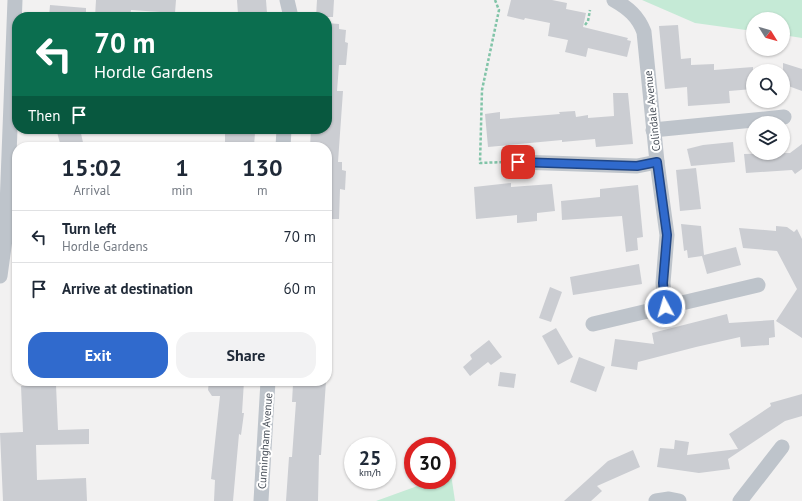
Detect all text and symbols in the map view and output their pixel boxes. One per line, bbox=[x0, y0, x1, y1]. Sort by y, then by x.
north arrow bbox=[746, 12, 790, 56]
map controls bbox=[746, 12, 790, 160]
text: 70 m bbox=[94, 24, 155, 61]
icon: left bbox=[28, 28, 80, 80]
text: Hordle Gardens bbox=[94, 60, 213, 83]
button: search bbox=[746, 64, 790, 108]
street label: Colindale Avenue bbox=[641, 70, 663, 152]
icon: arrive bbox=[68, 104, 90, 126]
text: Then bbox=[28, 106, 60, 125]
button: layers bbox=[746, 116, 790, 160]
pin bbox=[501, 145, 535, 179]
icon: arrive bbox=[507, 151, 529, 173]
text: 15:02 bbox=[61, 152, 122, 183]
text: 1 bbox=[175, 152, 189, 183]
text: 130 bbox=[242, 152, 283, 183]
text: Arrival bbox=[74, 182, 110, 199]
text: min bbox=[171, 182, 193, 199]
text: m bbox=[257, 182, 268, 199]
text: Turn left bbox=[62, 219, 116, 238]
icon: left bbox=[28, 226, 50, 248]
text: 70 m bbox=[283, 227, 316, 246]
text: Hordle Gardens bbox=[62, 238, 148, 255]
icon: arrive bbox=[28, 278, 50, 300]
text: Arrive at destination bbox=[62, 279, 193, 298]
text: 60 m bbox=[283, 279, 316, 298]
position arrow bbox=[644, 286, 686, 328]
button: Exit bbox=[28, 332, 168, 378]
button: Share bbox=[176, 332, 316, 378]
street label: Cunningham Avenue bbox=[255, 392, 275, 490]
speed limit sign: 30 bbox=[404, 437, 456, 489]
text: 25 bbox=[359, 445, 381, 471]
text: km/h bbox=[359, 466, 381, 479]

